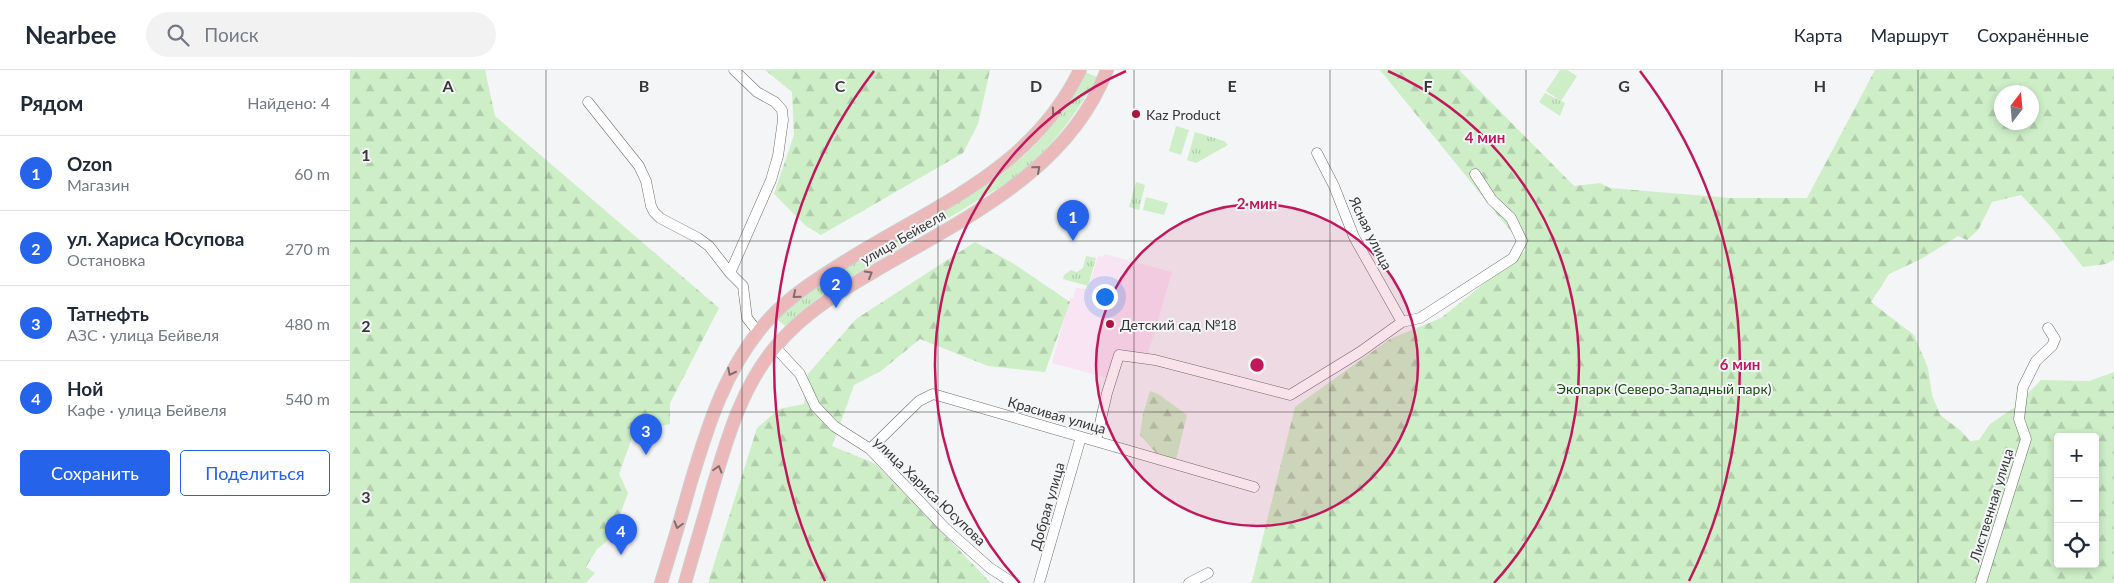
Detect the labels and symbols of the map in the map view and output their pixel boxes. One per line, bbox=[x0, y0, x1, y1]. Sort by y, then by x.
text: A bbox=[441, 76, 454, 95]
text: B bbox=[639, 76, 649, 95]
text: C bbox=[835, 76, 846, 95]
text: D bbox=[1030, 76, 1042, 95]
text: E bbox=[1227, 76, 1237, 95]
text: F bbox=[1423, 76, 1433, 95]
text: G bbox=[1618, 76, 1630, 95]
text: H bbox=[1814, 76, 1826, 95]
north arrow bbox=[1994, 85, 2039, 130]
one-way arrow bbox=[1053, 106, 1061, 115]
place label: Kaz Product bbox=[1146, 106, 1220, 123]
marker: Kaz Product bbox=[1130, 108, 1142, 120]
text: 4 мин bbox=[1465, 128, 1505, 146]
text: 1 bbox=[361, 145, 371, 164]
one-way arrow bbox=[1031, 165, 1040, 174]
street label: Ясная улица bbox=[1346, 193, 1396, 272]
text: 2 мин bbox=[1237, 194, 1277, 212]
pin: 1 bbox=[1057, 200, 1089, 241]
street label: улица Бейвеля bbox=[857, 206, 949, 268]
pin: 2 bbox=[820, 267, 852, 308]
one-way arrow bbox=[863, 271, 872, 281]
your location bbox=[1092, 284, 1118, 310]
one-way arrow bbox=[792, 289, 801, 298]
text: 2 bbox=[361, 316, 371, 335]
place label: Детский сaд №18 bbox=[1120, 316, 1237, 333]
marker: Детский сaд №18 bbox=[1104, 318, 1116, 330]
text: 6 мин bbox=[1720, 355, 1760, 373]
centre of rings bbox=[1248, 356, 1266, 374]
one-way arrow bbox=[727, 367, 737, 376]
park label: Экопарк (Северо-Западный парк) bbox=[1557, 380, 1772, 397]
street label: Красивая улица bbox=[1006, 393, 1108, 437]
pin: 3 bbox=[630, 414, 662, 455]
street label: улица Хариса Юсупова bbox=[870, 433, 990, 549]
street label: Лиственная улица bbox=[1965, 446, 2016, 565]
street label: Добрая улица bbox=[1026, 460, 1068, 552]
one-way arrow bbox=[713, 466, 723, 474]
text: 3 bbox=[361, 487, 371, 506]
pin: 4 bbox=[605, 514, 637, 555]
one-way arrow bbox=[674, 521, 684, 529]

